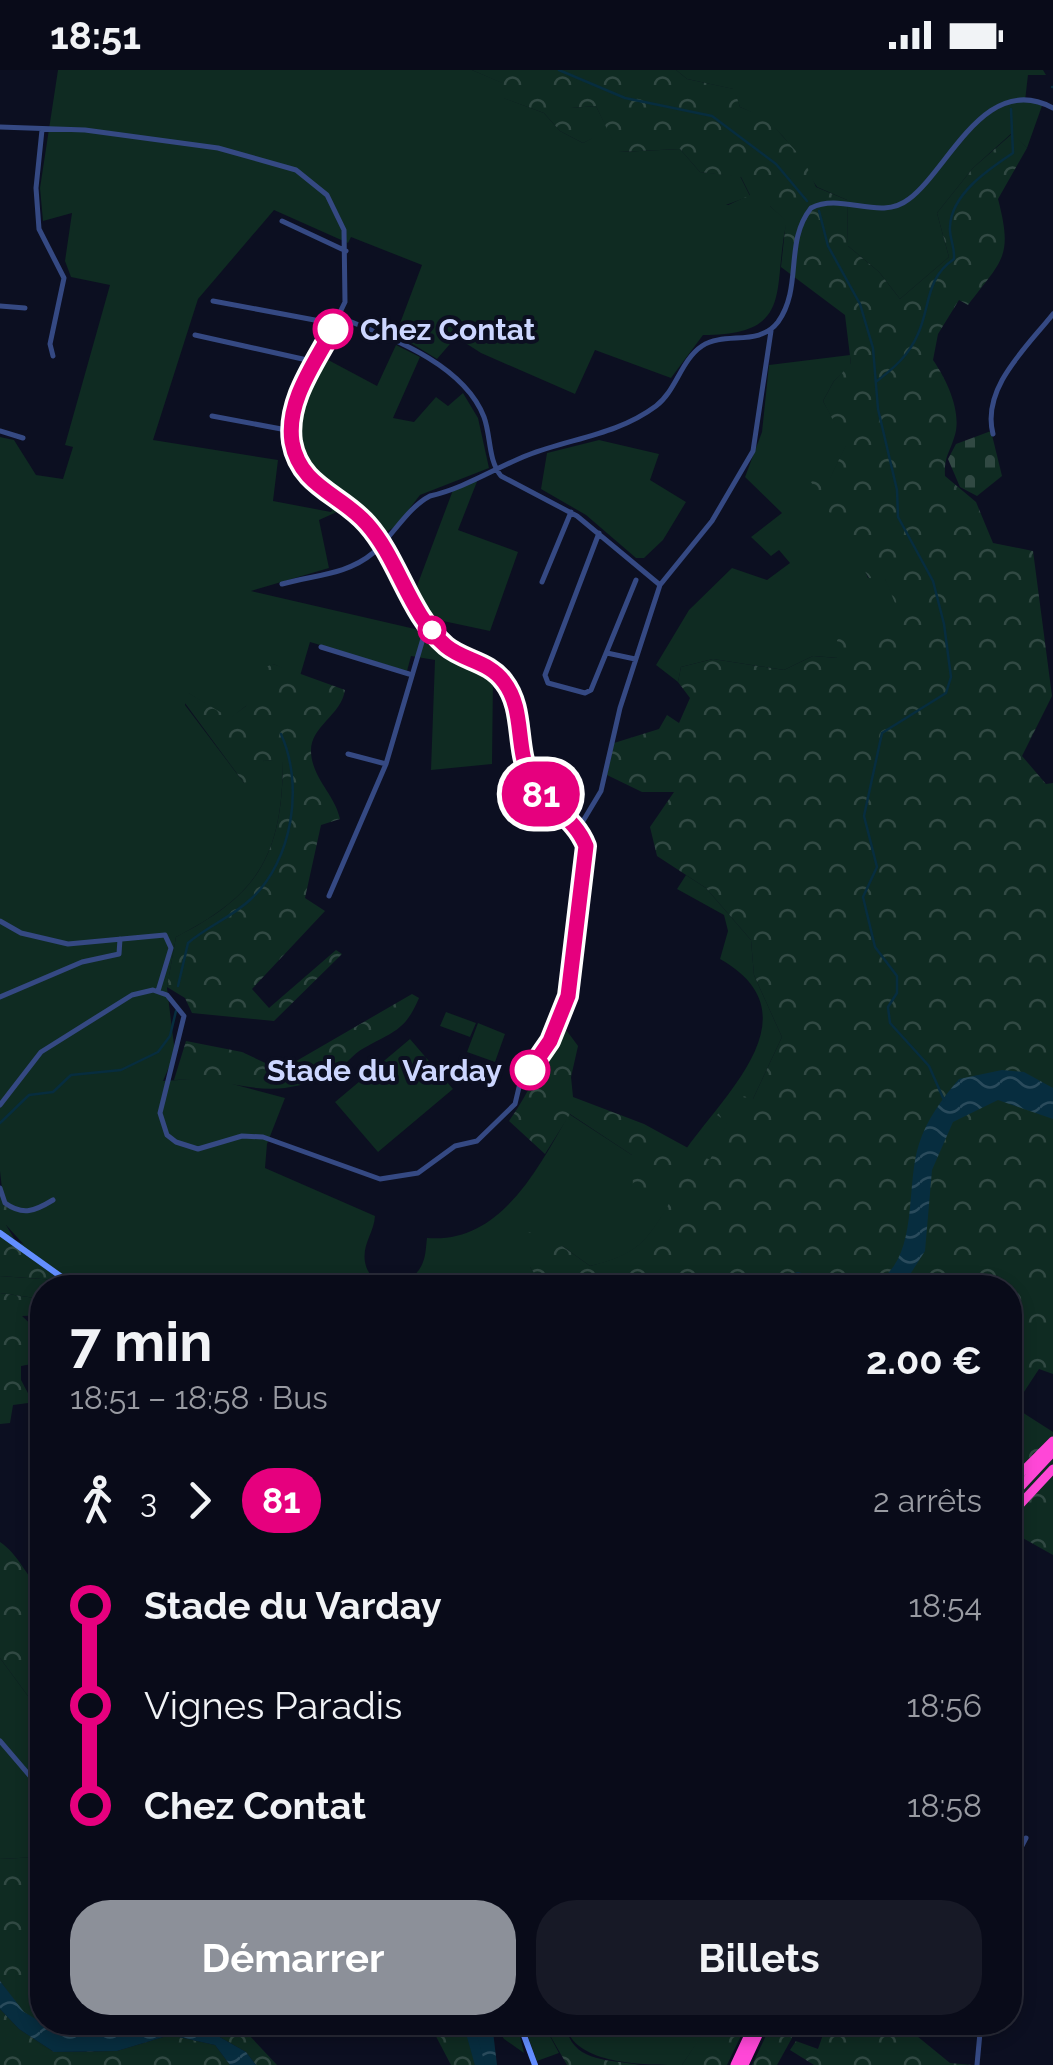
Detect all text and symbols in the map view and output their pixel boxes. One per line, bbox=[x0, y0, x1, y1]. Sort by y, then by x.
text: 18:51 bbox=[50, 13, 141, 58]
marker: Chez Contat bbox=[314, 310, 352, 348]
place label: Chez Contat bbox=[360, 312, 536, 347]
unlabelled marker bbox=[419, 617, 445, 643]
line badge: 81 bbox=[496, 762, 586, 826]
text: 81 bbox=[522, 774, 560, 815]
marker: Stade du Varday bbox=[511, 1051, 549, 1089]
place label: Stade du Varday bbox=[267, 1053, 502, 1088]
text: 7 min bbox=[70, 1309, 213, 1374]
text: 2.00 € bbox=[866, 1338, 982, 1383]
text: 18:51 – 18:58 · Bus bbox=[70, 1379, 328, 1416]
icon: walk bbox=[70, 1473, 125, 1528]
icon: forward bbox=[172, 1473, 227, 1528]
text: 81 bbox=[262, 1480, 301, 1521]
text: 3 bbox=[140, 1482, 157, 1519]
text: 2 arrêts bbox=[873, 1482, 982, 1519]
text: Stade du Varday bbox=[144, 1583, 442, 1628]
text: 18:54 bbox=[908, 1587, 982, 1624]
text: Vignes Paradis bbox=[144, 1683, 402, 1728]
text: 18:56 bbox=[907, 1687, 982, 1724]
text: Chez Contat bbox=[144, 1783, 366, 1828]
text: 18:58 bbox=[907, 1787, 982, 1824]
button: Démarrer bbox=[70, 1900, 516, 2015]
button: Billets bbox=[536, 1900, 982, 2015]

